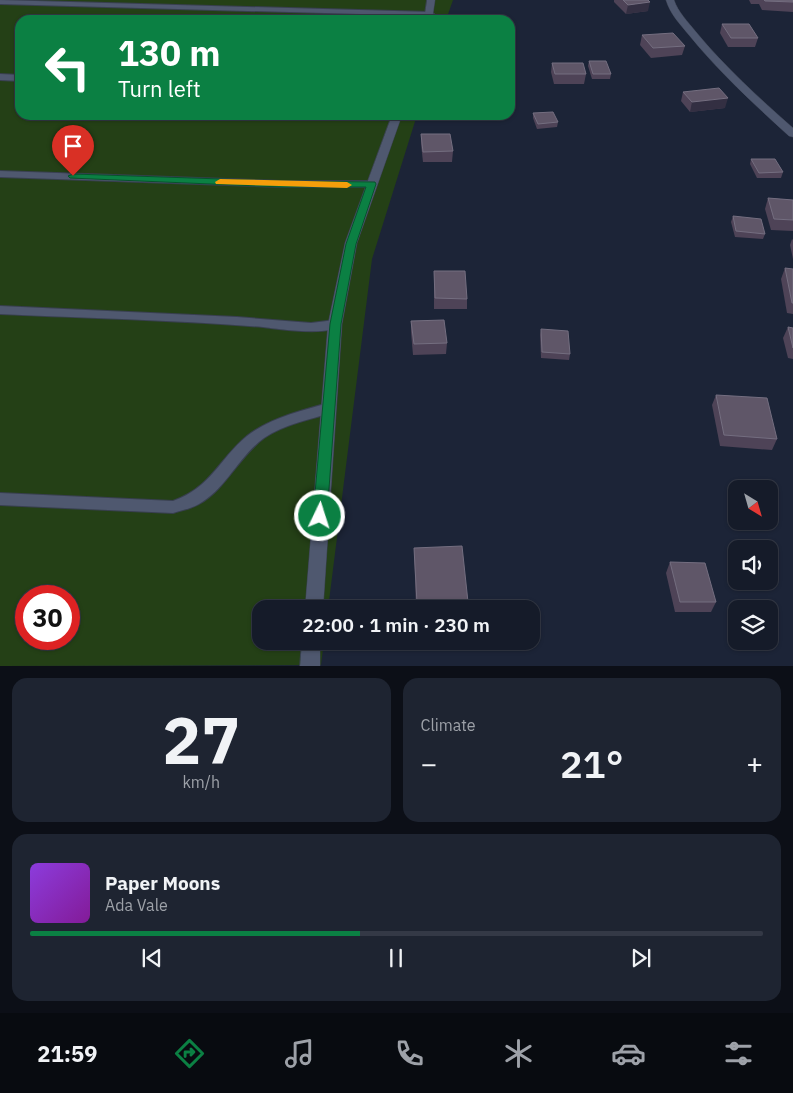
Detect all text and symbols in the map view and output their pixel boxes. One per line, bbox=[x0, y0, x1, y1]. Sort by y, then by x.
text: 130 m bbox=[118, 30, 221, 76]
icon: left bbox=[35, 35, 100, 100]
text: Turn left bbox=[118, 74, 201, 103]
pin bbox=[52, 125, 94, 176]
icon: arrive bbox=[59, 132, 87, 160]
north arrow bbox=[728, 480, 778, 530]
map controls bbox=[728, 480, 778, 650]
position arrow bbox=[293, 489, 345, 541]
button: sound bbox=[728, 540, 778, 590]
speed limit sign: 30 bbox=[15, 585, 80, 650]
button: layers bbox=[728, 600, 778, 650]
text: 22:00 · 1 min · 230 m bbox=[302, 613, 490, 637]
text: 27 bbox=[162, 697, 240, 782]
text: Climate bbox=[421, 715, 476, 735]
text: 21° bbox=[560, 739, 623, 788]
text: − bbox=[421, 745, 437, 782]
text: + bbox=[746, 745, 763, 782]
text: km/h bbox=[182, 772, 220, 792]
text: Paper Moons bbox=[105, 871, 220, 895]
text: Ada Vale bbox=[105, 895, 168, 915]
icon: previous bbox=[138, 944, 166, 972]
icon: pause bbox=[382, 944, 410, 972]
icon: next bbox=[627, 944, 655, 972]
icon: directions bbox=[172, 1036, 207, 1071]
icon: music bbox=[282, 1036, 317, 1071]
icon: phone bbox=[392, 1036, 427, 1071]
icon: climate bbox=[501, 1036, 536, 1071]
icon: car bbox=[611, 1036, 646, 1071]
icon: filters bbox=[721, 1036, 756, 1071]
text: 21:59 bbox=[37, 1039, 97, 1068]

